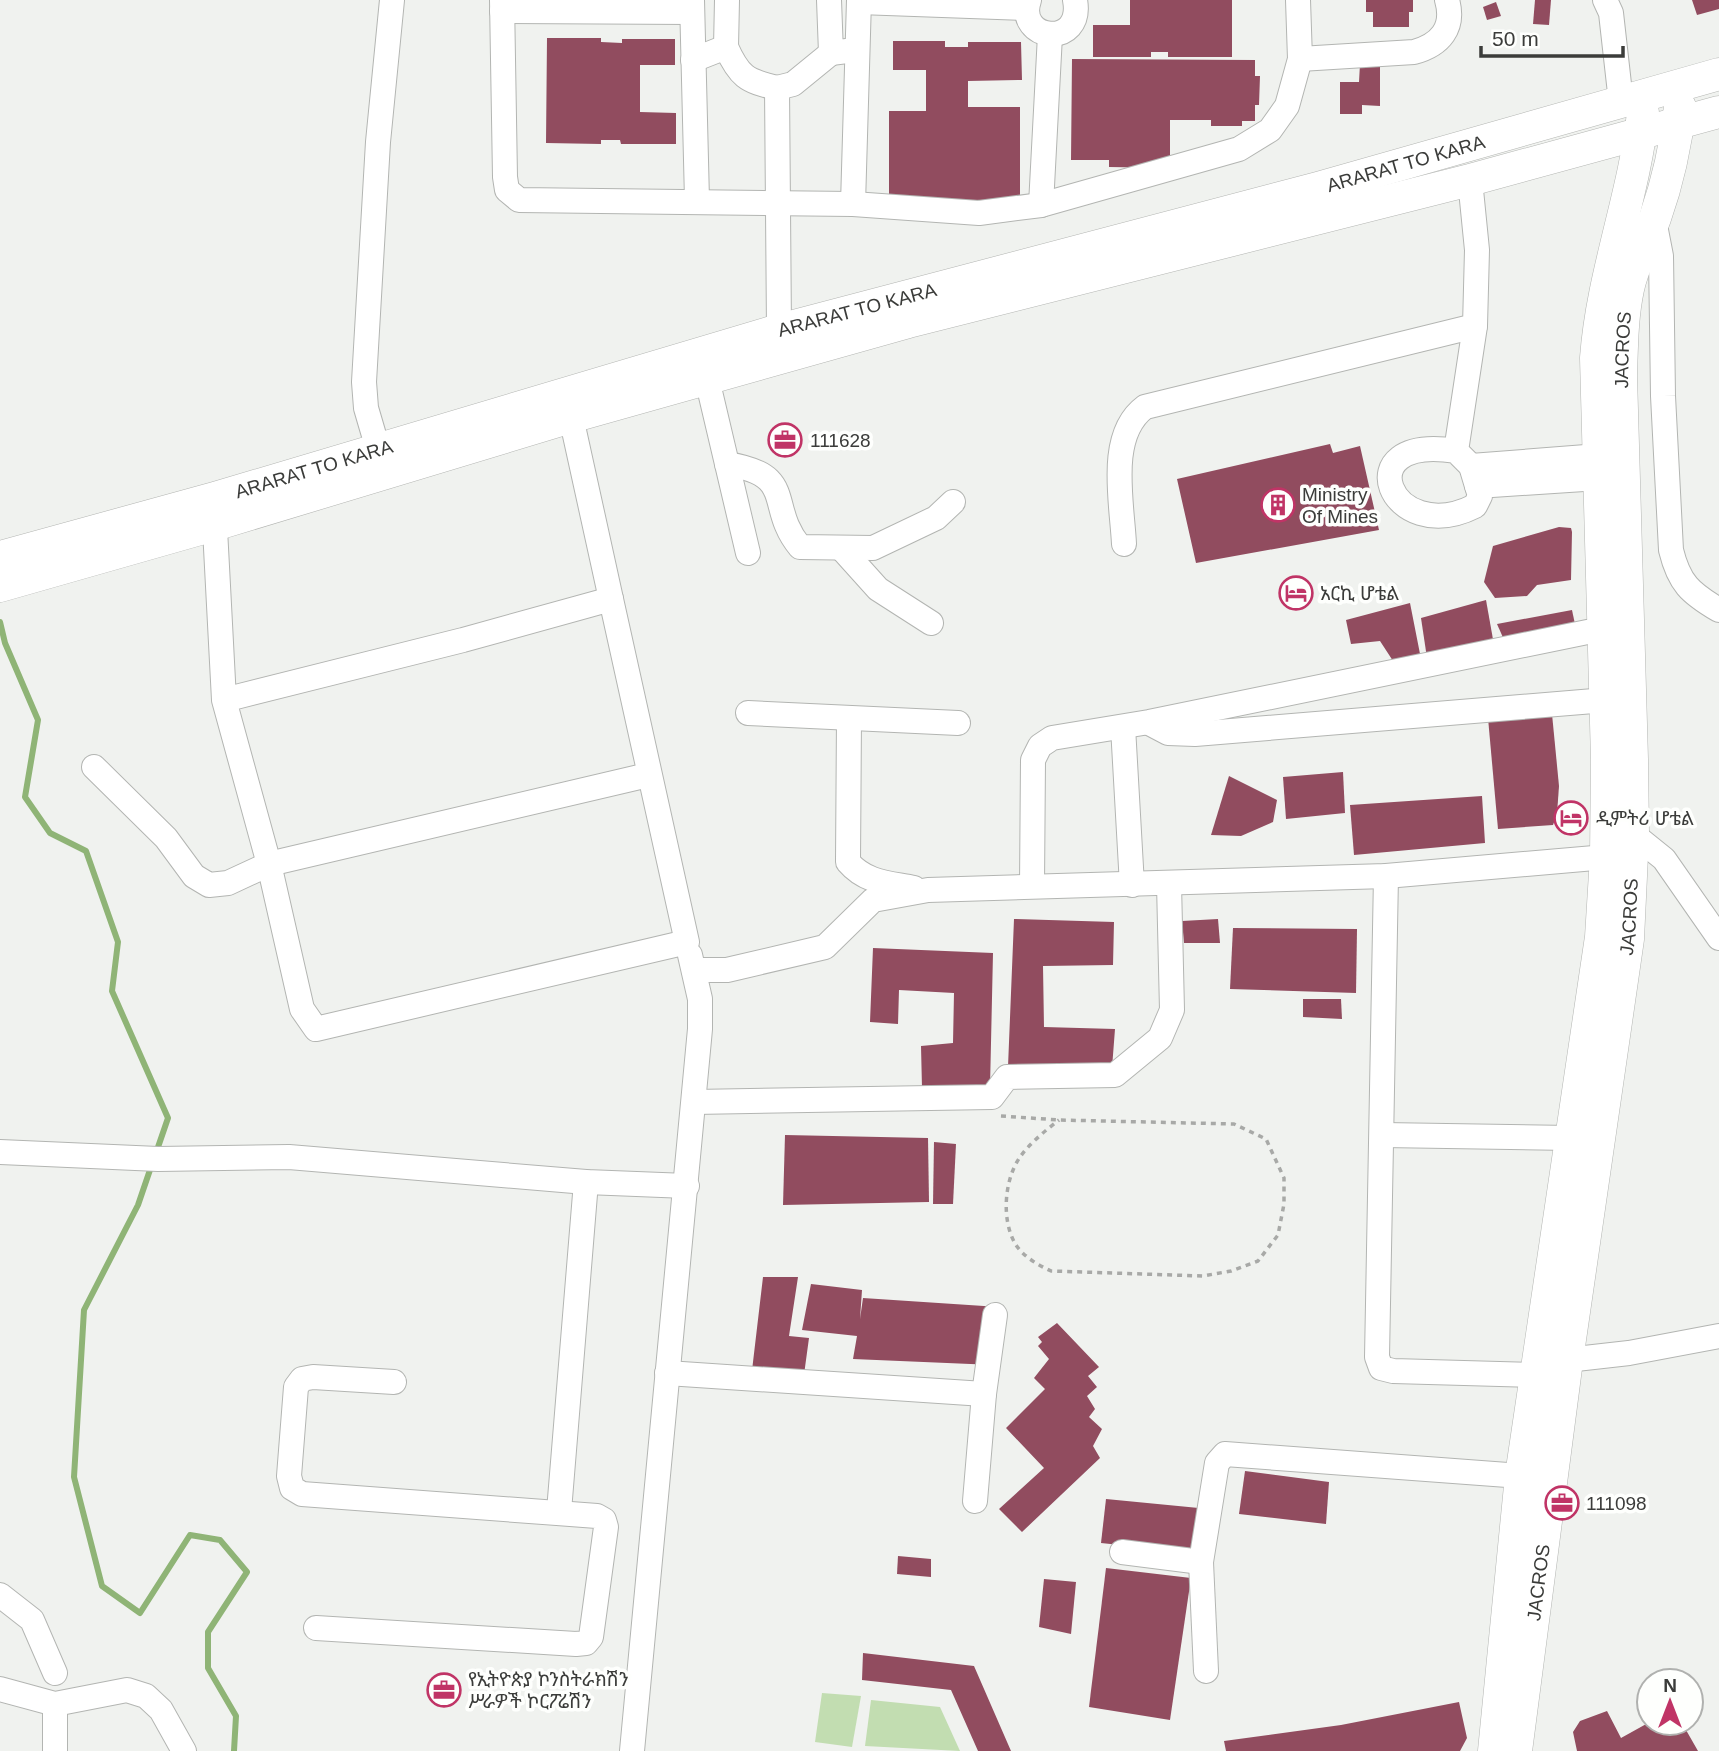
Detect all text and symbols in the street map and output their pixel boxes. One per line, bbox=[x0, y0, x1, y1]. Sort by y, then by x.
scale bar bbox=[1481, 14, 1623, 58]
text: 50 m bbox=[1492, 27, 1539, 50]
street label: ARARAT TO KARA bbox=[1324, 131, 1487, 196]
street label: ARARAT TO KARA bbox=[775, 278, 939, 340]
street label: JACROS bbox=[1610, 311, 1635, 389]
office icon: 111628 bbox=[766, 421, 804, 459]
place label: 111628 bbox=[810, 430, 871, 451]
street label: ARARAT TO KARA bbox=[232, 435, 395, 502]
place label: Ministry Of Mines bbox=[1302, 484, 1378, 527]
building icon: Ministry Of Mines bbox=[1259, 486, 1297, 524]
hotel icon: አርኪ ሆቴል bbox=[1277, 574, 1315, 612]
place label: አርኪ ሆቴል bbox=[1320, 583, 1399, 604]
hotel icon: ዲምትሪ ሆቴል bbox=[1552, 799, 1590, 837]
place label: ዲምትሪ ሆቴል bbox=[1596, 808, 1694, 829]
street label: JACROS bbox=[1615, 878, 1641, 957]
office icon: 111098 bbox=[1543, 1484, 1581, 1522]
place label: 111098 bbox=[1586, 1493, 1647, 1514]
street label: JACROS bbox=[1523, 1543, 1553, 1622]
north arrow bbox=[1635, 1667, 1705, 1737]
place label: የኢትዮጵያ ኮንስትራክሽን ሥራዎች ኮርፖሬሽን bbox=[468, 1669, 629, 1712]
office icon: የኢትዮጵያ ኮንስትራክሽን ሥራዎች ኮርፖሬሽን bbox=[425, 1671, 463, 1709]
text: N bbox=[1663, 1675, 1677, 1696]

